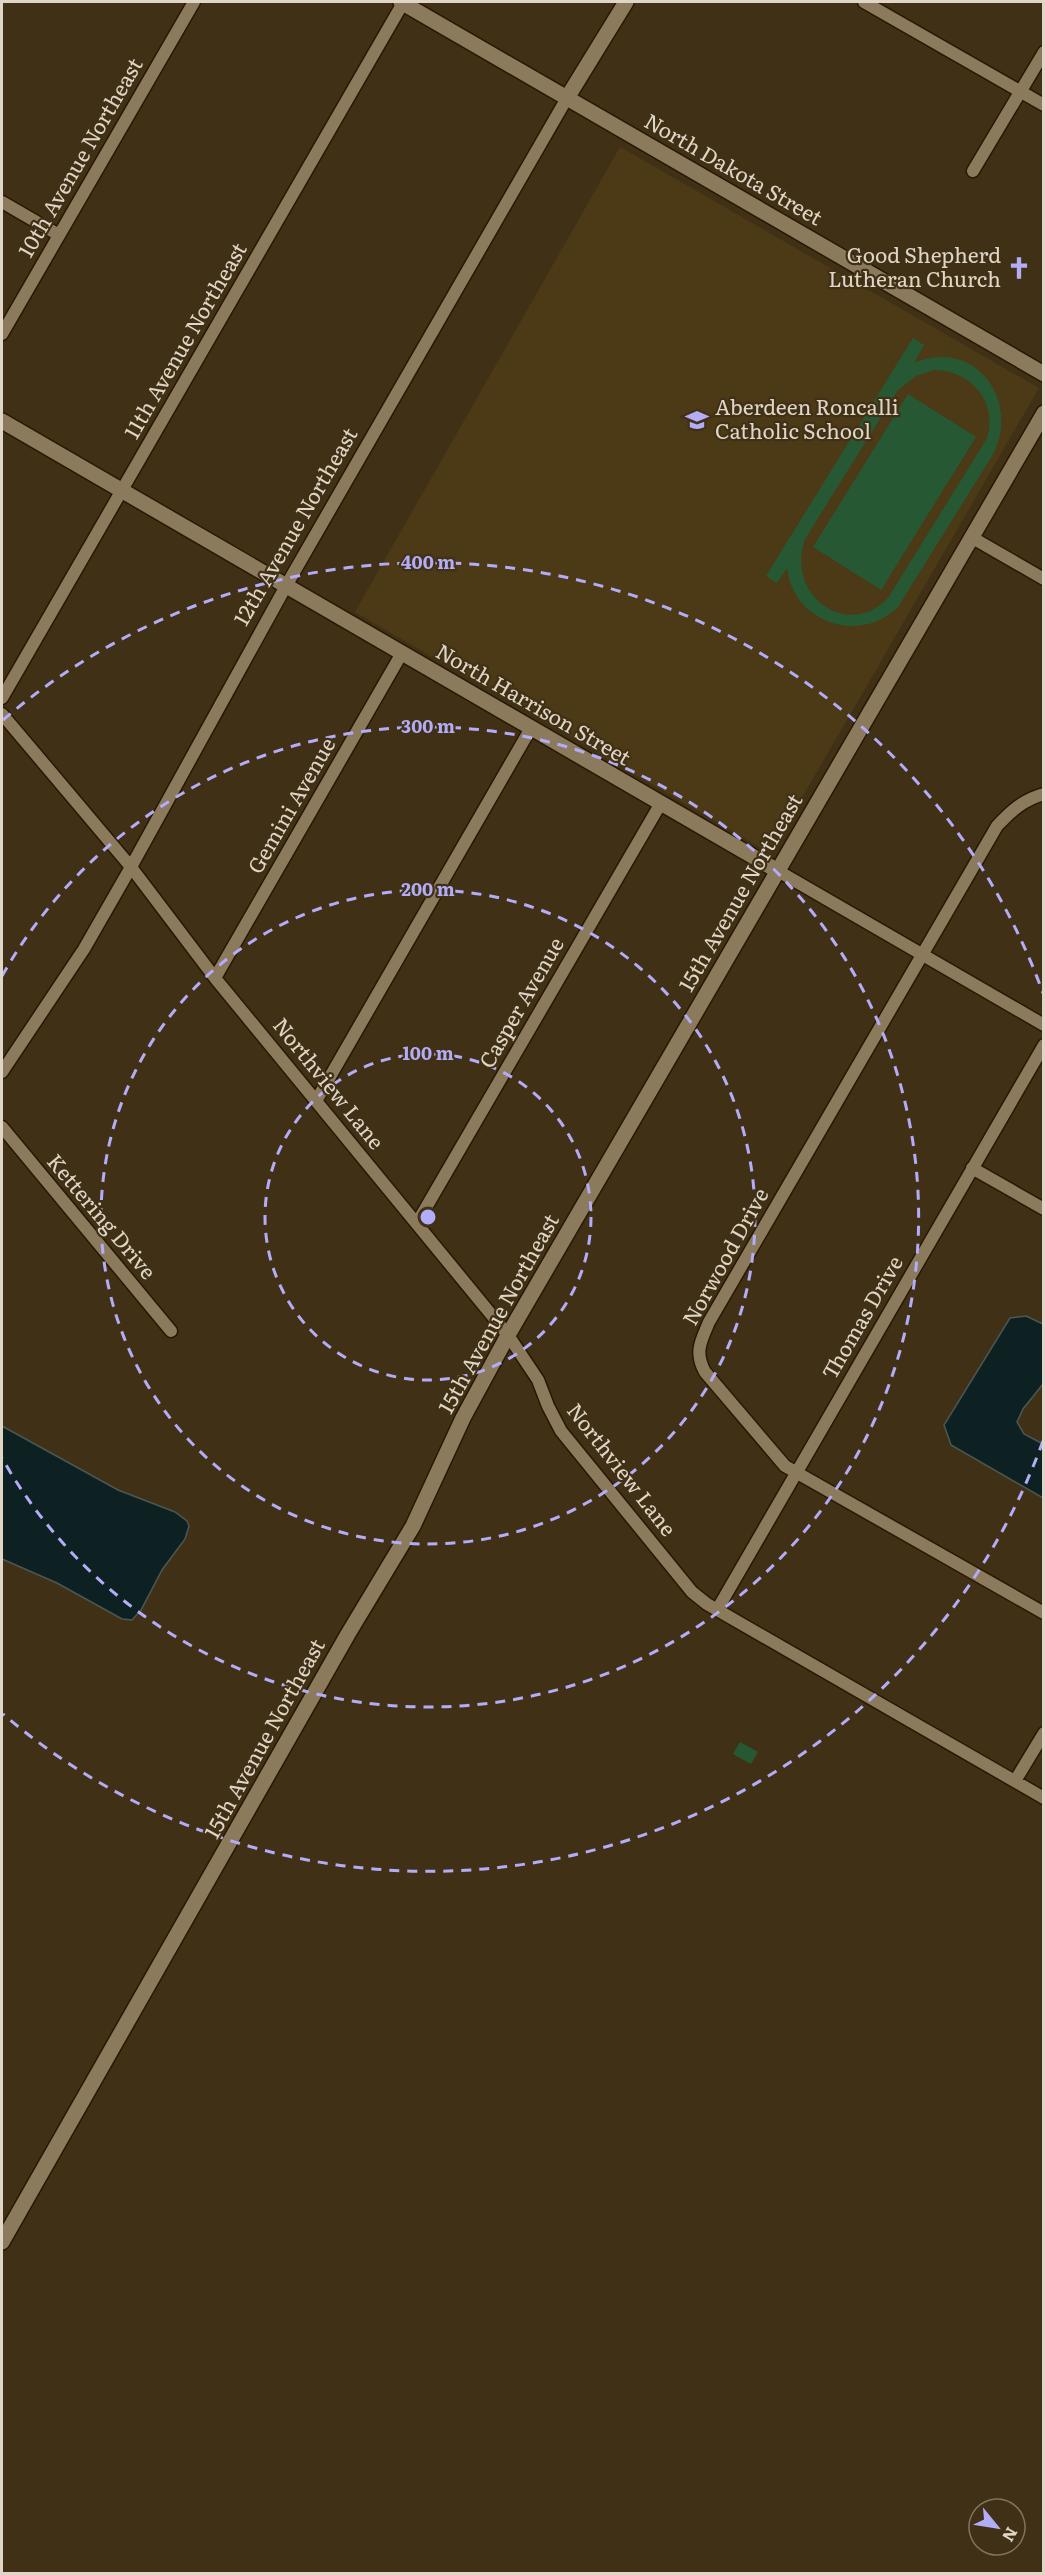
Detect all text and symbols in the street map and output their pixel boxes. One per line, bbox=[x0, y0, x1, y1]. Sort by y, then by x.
street label: 10th Avenue Northeast bbox=[9, 51, 149, 262]
street label: North Dakota Street bbox=[639, 104, 829, 232]
street label: 11th Avenue Northeast bbox=[115, 235, 253, 444]
place label: Good Shepherd Lutheran Church bbox=[828, 238, 1001, 293]
church icon: Good Shepherd Lutheran Church bbox=[1006, 255, 1032, 281]
place label: Aberdeen Roncalli Catholic School bbox=[715, 390, 899, 445]
school or university icon: Aberdeen Roncalli Catholic School bbox=[684, 407, 710, 433]
street label: 12th Avenue Northeast bbox=[224, 420, 364, 631]
text: 400 m bbox=[401, 548, 455, 575]
street label: North Harrison Street bbox=[431, 634, 638, 772]
text: 300 m bbox=[401, 712, 455, 739]
street label: Gemini Avenue bbox=[238, 731, 341, 879]
street label: 15th Avenue Northeast bbox=[669, 786, 809, 997]
text: 200 m bbox=[401, 875, 455, 902]
street label: Casper Avenue bbox=[470, 930, 570, 1073]
street label: Northview Lane bbox=[267, 1010, 393, 1155]
text: 100 m bbox=[402, 1039, 454, 1066]
street label: Kettering Drive bbox=[41, 1146, 165, 1285]
street label: Norwood Drive bbox=[673, 1181, 775, 1330]
centre of rings bbox=[418, 1207, 438, 1227]
street label: 15th Avenue Northeast bbox=[429, 1207, 565, 1418]
street label: Thomas Drive bbox=[813, 1249, 909, 1384]
street label: Northview Lane bbox=[561, 1395, 685, 1542]
street label: 15th Avenue Northeast bbox=[195, 1632, 331, 1843]
north arrow bbox=[967, 2497, 1027, 2557]
text: N bbox=[997, 2523, 1025, 2547]

